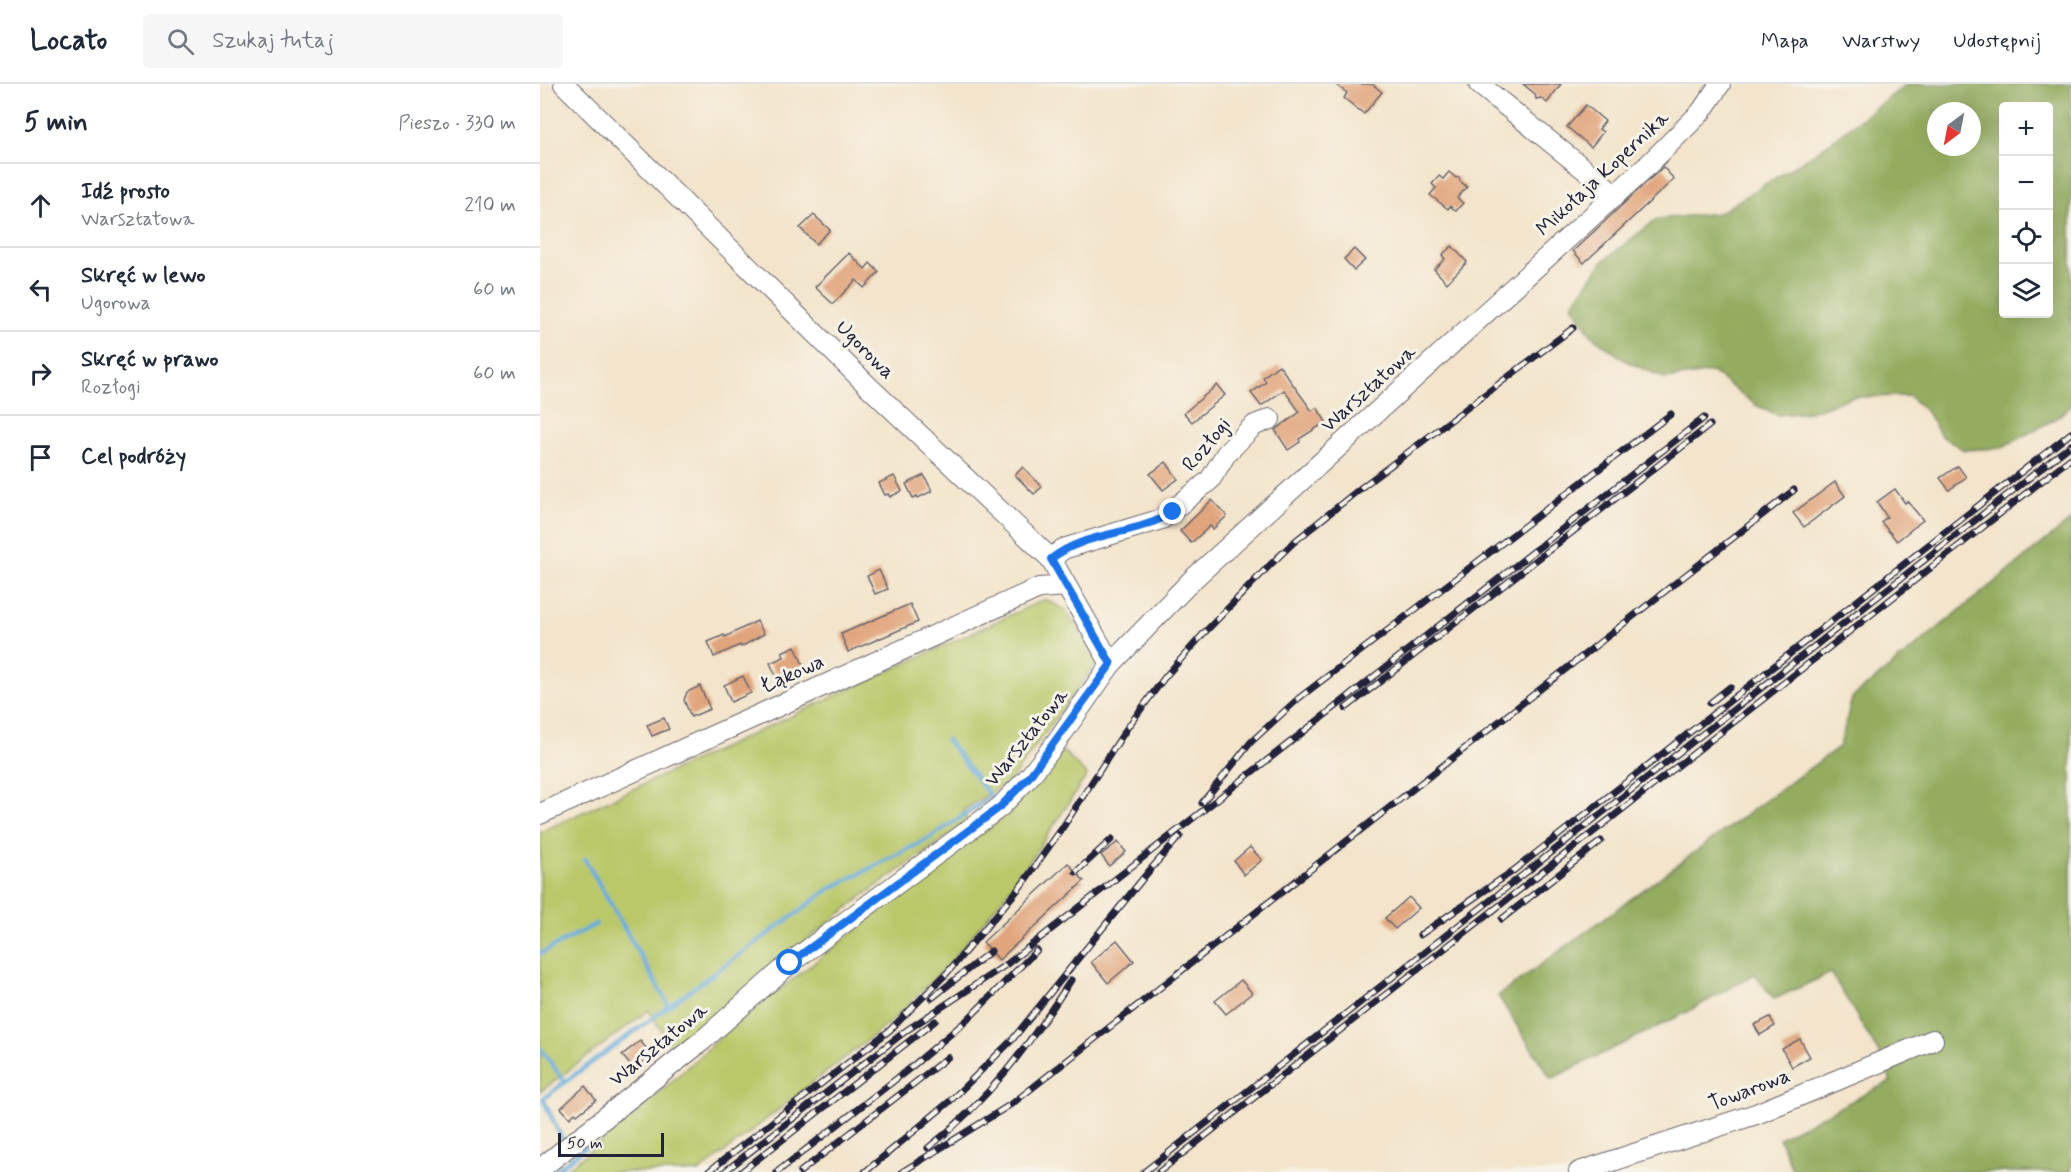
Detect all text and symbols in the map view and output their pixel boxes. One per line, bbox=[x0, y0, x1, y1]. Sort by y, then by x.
search box bbox=[143, 14, 563, 68]
text: Locato bbox=[30, 23, 107, 60]
icon: search bbox=[164, 25, 197, 58]
text: Szukaj tutaj bbox=[212, 27, 334, 55]
text: Mapa bbox=[1761, 27, 1809, 55]
text: Warstwy bbox=[1842, 27, 1920, 55]
text: Udostępnij bbox=[1953, 27, 2041, 55]
north arrow bbox=[1927, 102, 1981, 156]
map controls bbox=[1999, 102, 2053, 318]
button: + bbox=[1999, 102, 2053, 156]
street label: Mikołaja Kopernika bbox=[1530, 104, 1676, 243]
text: 5 min bbox=[24, 106, 88, 140]
text: Pieszo · 330 m bbox=[398, 110, 516, 137]
button: − bbox=[1999, 156, 2053, 210]
text: Idź prosto bbox=[81, 178, 170, 206]
icon: ahead bbox=[24, 189, 57, 222]
text: 210 m bbox=[464, 192, 516, 219]
text: Warsztatowa bbox=[81, 206, 194, 233]
button: locate bbox=[1999, 210, 2053, 264]
text: Skręć w lewo bbox=[81, 262, 206, 290]
button: layers bbox=[1999, 264, 2053, 318]
icon: left bbox=[24, 273, 57, 306]
text: 60 m bbox=[473, 276, 516, 303]
text: Ugorowa bbox=[81, 290, 151, 317]
street label: Ugorowa bbox=[829, 314, 901, 386]
street label: Warsztatowa bbox=[1315, 338, 1423, 439]
text: Skręć w prawo bbox=[81, 346, 218, 374]
icon: right bbox=[24, 357, 57, 390]
text: 60 m bbox=[473, 360, 516, 387]
text: Rozłogi bbox=[81, 374, 141, 401]
street label: Rozłogi bbox=[1176, 412, 1238, 478]
icon: arrive bbox=[24, 441, 57, 474]
text: Cel podróży bbox=[81, 443, 186, 471]
route end bbox=[1159, 498, 1185, 524]
street label: Łąkowa bbox=[756, 647, 829, 700]
street label: Warsztatowa bbox=[978, 682, 1075, 793]
route start bbox=[776, 949, 802, 975]
street label: Warsztatowa bbox=[604, 996, 714, 1093]
street label: Towarowa bbox=[1705, 1062, 1794, 1118]
scale bar bbox=[558, 1130, 664, 1158]
text: 50 m bbox=[567, 1133, 603, 1154]

